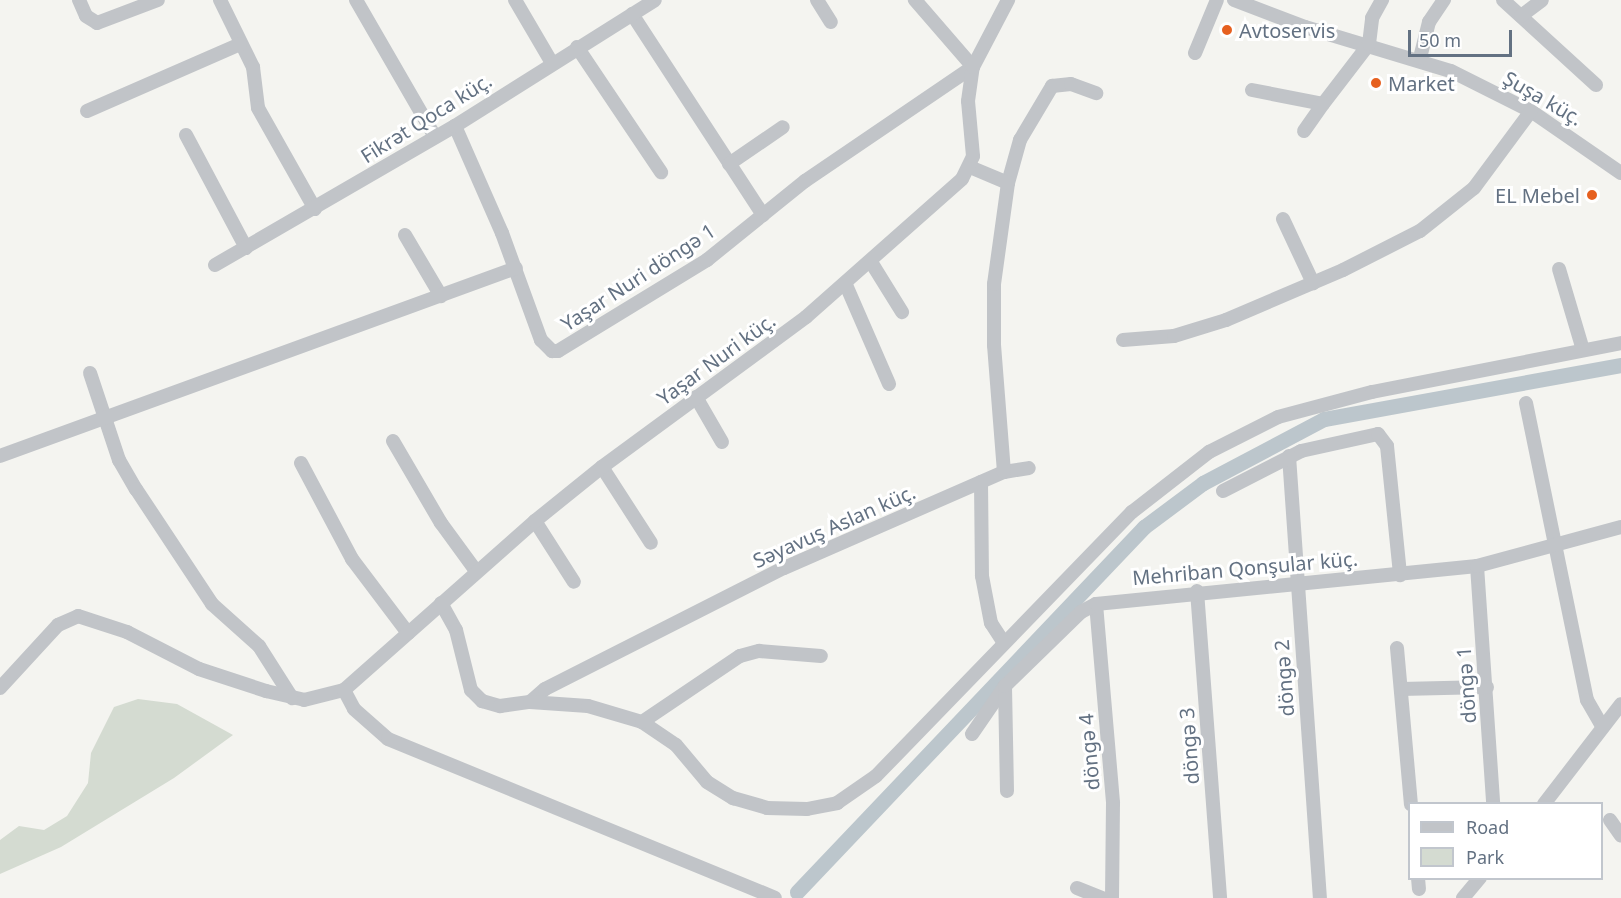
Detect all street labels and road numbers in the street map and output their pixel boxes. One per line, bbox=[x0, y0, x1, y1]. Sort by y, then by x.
street label: Şuşa küç. bbox=[1499, 66, 1587, 130]
street label: Fikrət Qoca küç. bbox=[356, 68, 496, 168]
street label: Yaşar Nuri döngə 1 bbox=[556, 218, 720, 336]
street label: Yaşar Nuri küç. bbox=[652, 308, 780, 410]
street label: Səyavuş Aslan küç. bbox=[749, 479, 919, 573]
street label: Mehriban Qonşular küç. bbox=[1131, 546, 1359, 590]
street label: döngə 2 bbox=[1269, 639, 1299, 717]
street label: döngə 1 bbox=[1451, 646, 1481, 724]
street label: döngə 3 bbox=[1174, 707, 1204, 785]
street label: döngə 4 bbox=[1074, 713, 1104, 791]

